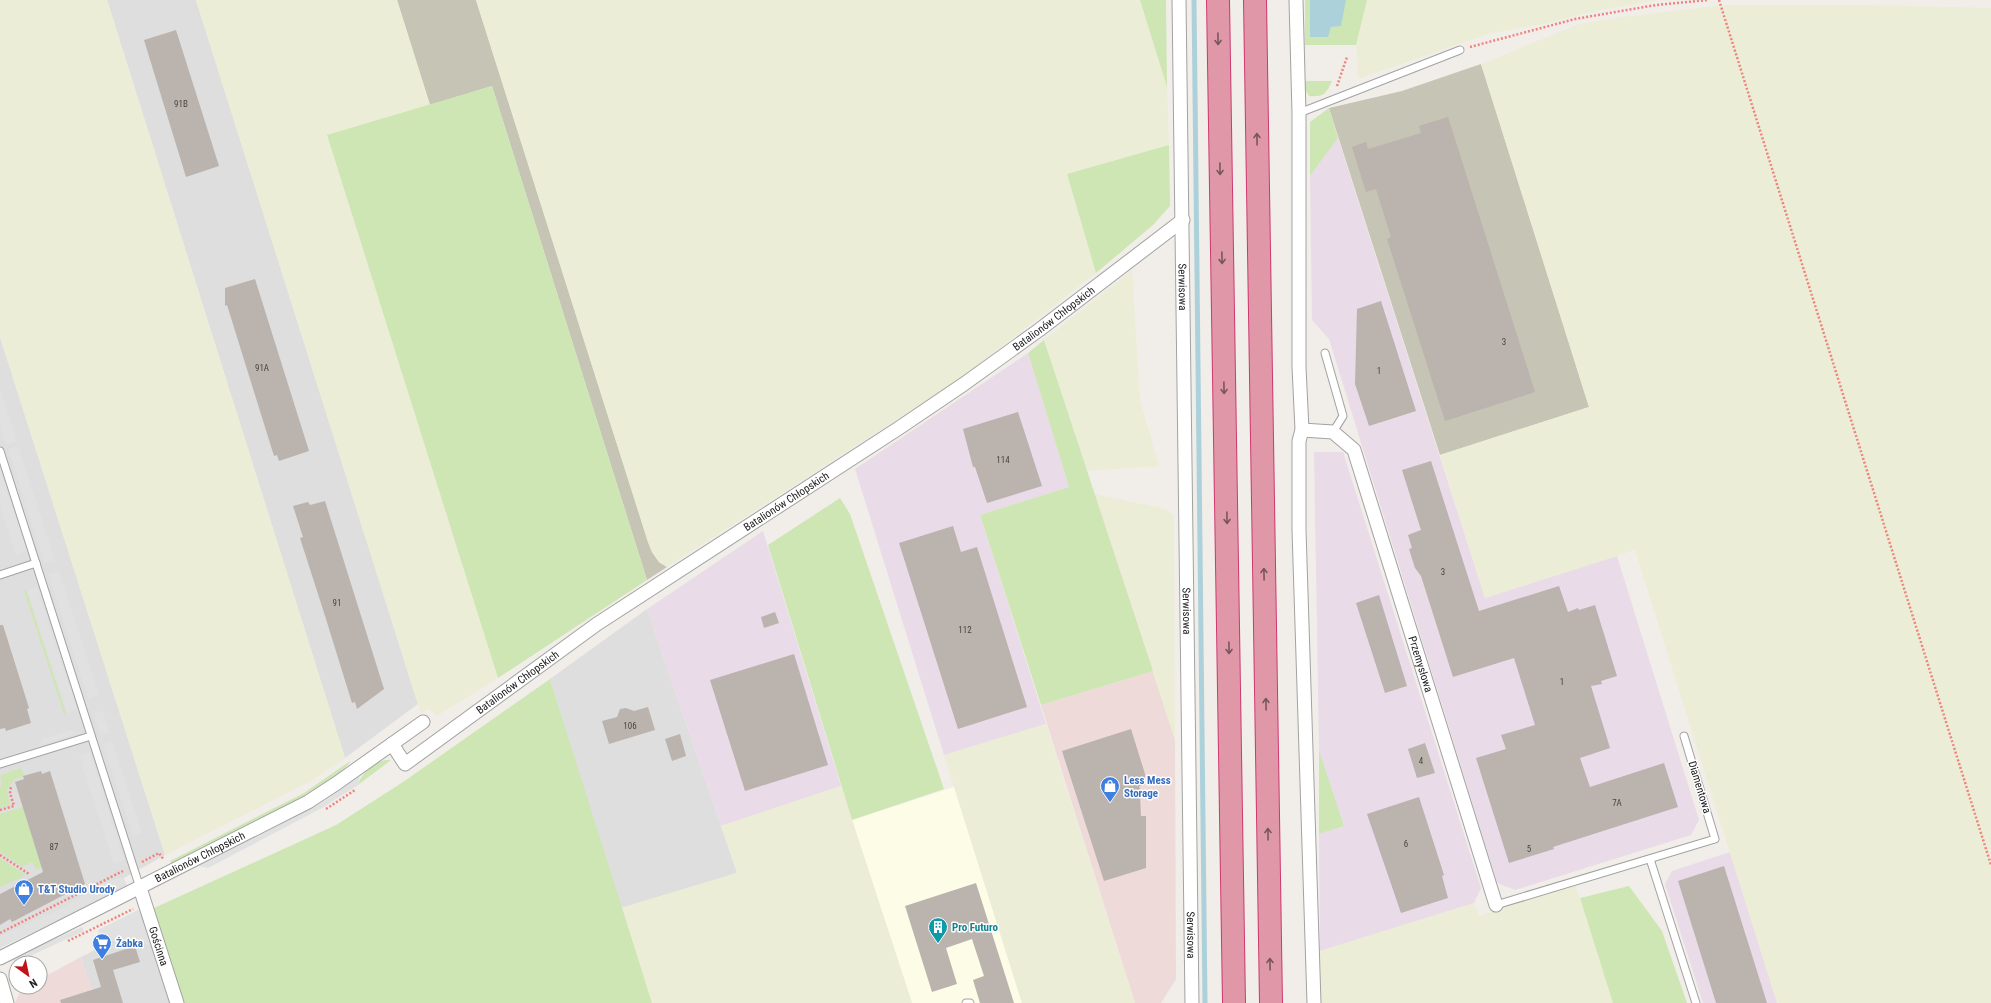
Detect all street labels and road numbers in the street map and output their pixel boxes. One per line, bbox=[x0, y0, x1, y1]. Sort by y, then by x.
street label: Serwisowa bbox=[1175, 263, 1189, 311]
street label: Batalionów Chłopskich bbox=[1010, 284, 1097, 354]
street label: Batalionów Chłopskich bbox=[741, 469, 832, 534]
street label: Serwisowa bbox=[1180, 587, 1193, 635]
street label: Przemysłowa bbox=[1405, 635, 1435, 694]
street label: Batalionów Chłopskich bbox=[474, 648, 562, 717]
street label: Diamentowa bbox=[1685, 759, 1714, 815]
street label: Batalionów Chłopskich bbox=[153, 829, 247, 885]
street label: Serwisowa bbox=[1184, 911, 1197, 959]
street label: Gościnna bbox=[146, 925, 171, 968]

